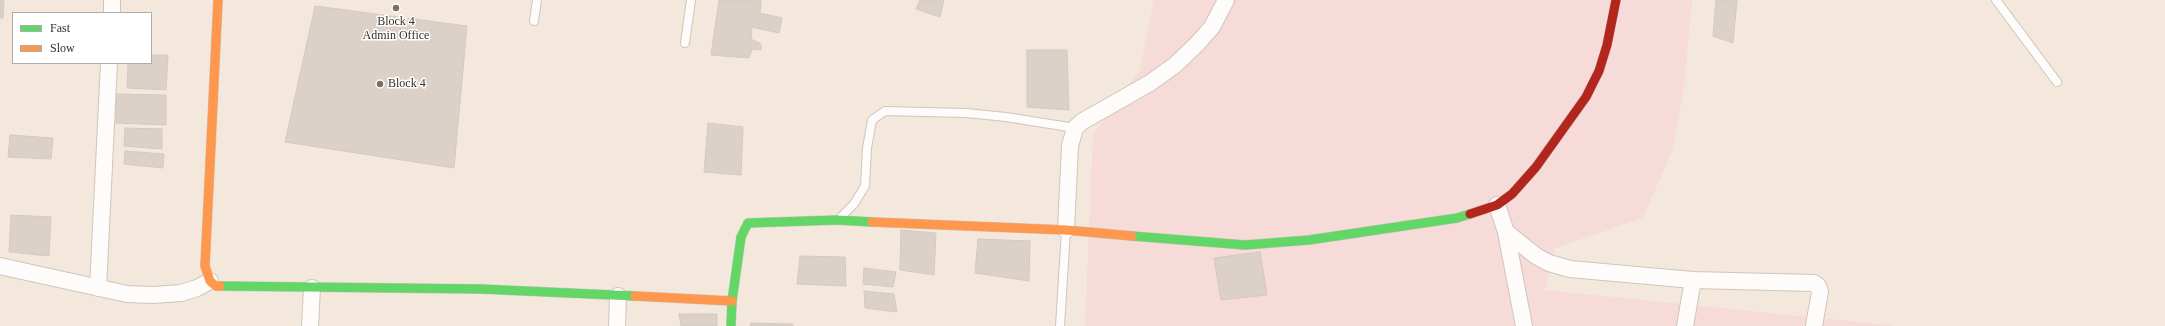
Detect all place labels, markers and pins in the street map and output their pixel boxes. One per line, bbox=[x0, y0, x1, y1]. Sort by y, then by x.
marker: Block 4 Admin Office bbox=[391, 3, 401, 13]
place label: Block 4 Admin Office bbox=[363, 15, 429, 43]
place label: Block 4 bbox=[388, 77, 426, 91]
marker: Block 4 bbox=[375, 79, 385, 89]

